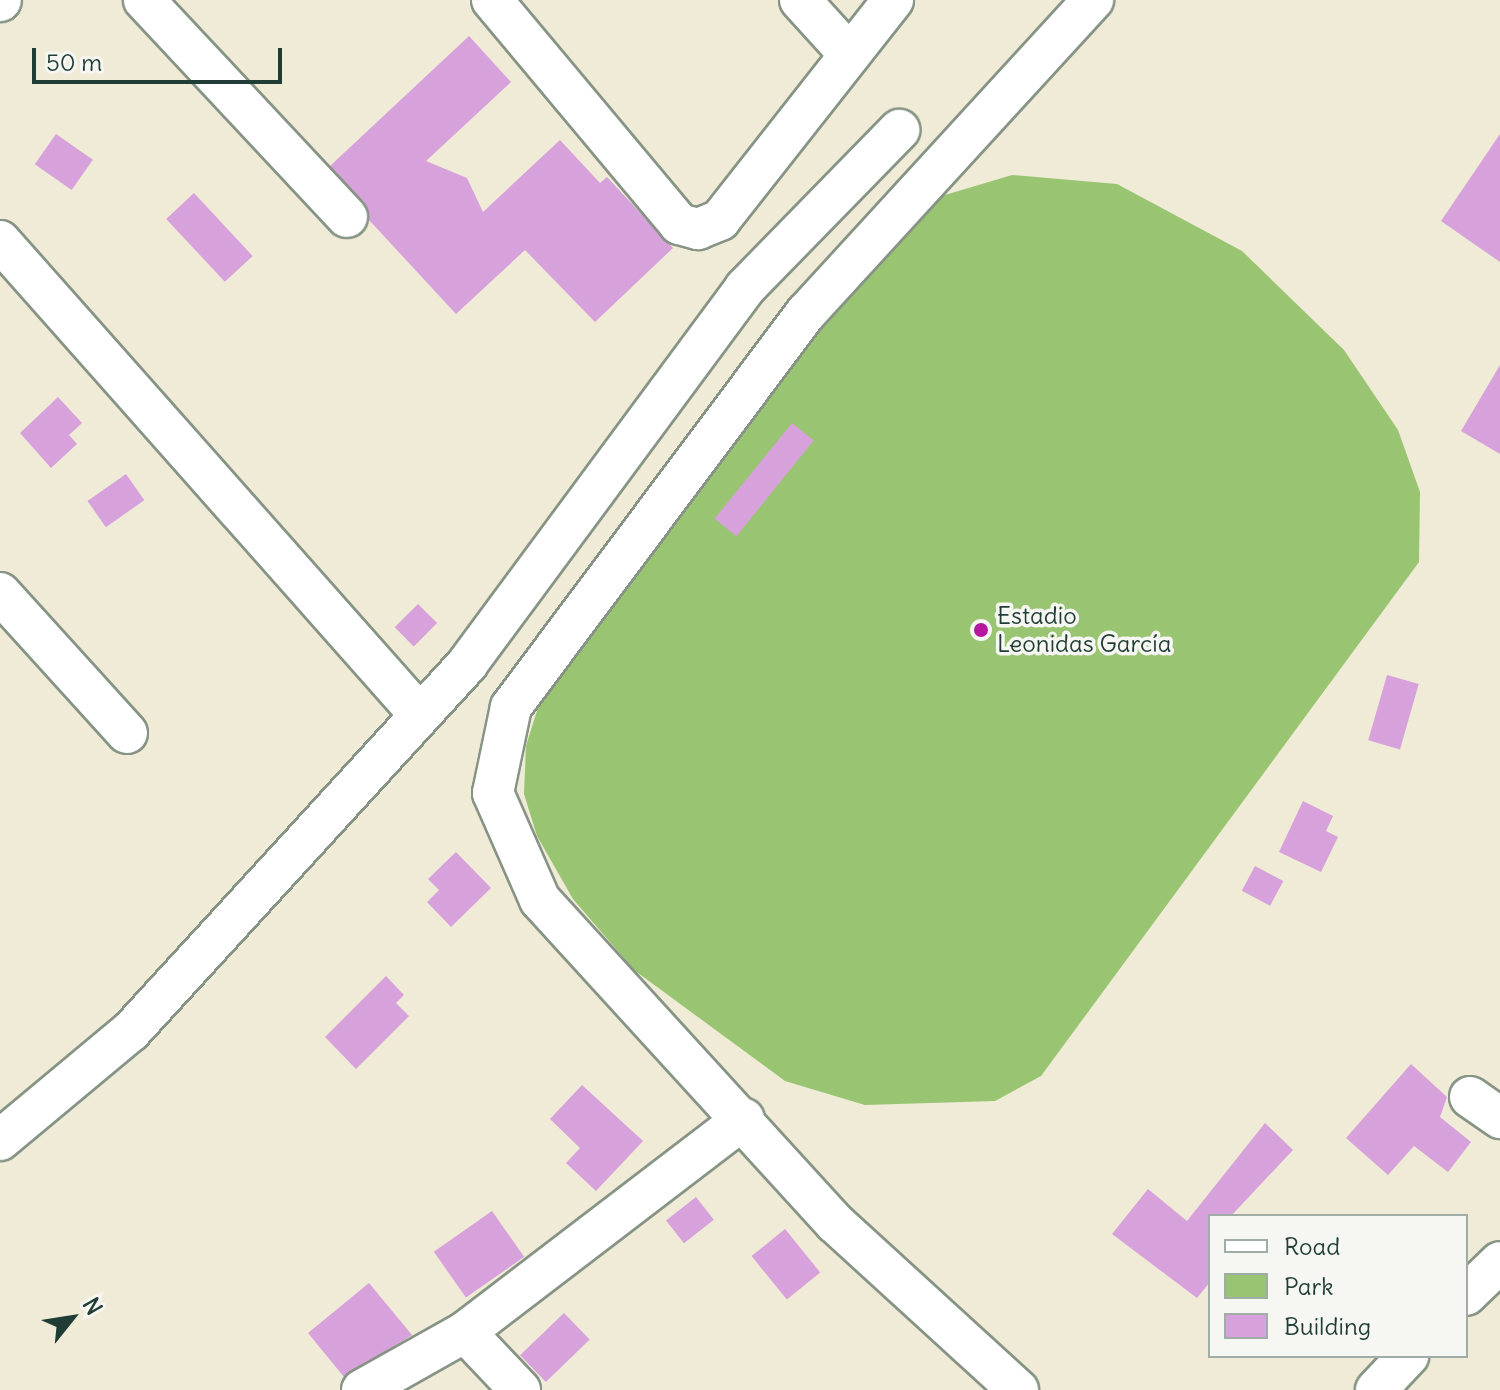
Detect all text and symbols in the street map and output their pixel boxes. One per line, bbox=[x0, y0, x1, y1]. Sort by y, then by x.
scale bar bbox=[36, 32, 286, 82]
text: 50 m bbox=[46, 47, 102, 77]
place label: Estadio Leonidas García bbox=[997, 602, 1171, 658]
marker: Estadio Leonidas García bbox=[972, 621, 990, 639]
legend bbox=[1208, 1214, 1468, 1358]
text: Road bbox=[1284, 1231, 1340, 1261]
text: Park bbox=[1284, 1271, 1334, 1301]
north arrow bbox=[32, 1278, 112, 1358]
text: N bbox=[77, 1292, 109, 1320]
text: Building bbox=[1284, 1311, 1371, 1341]

